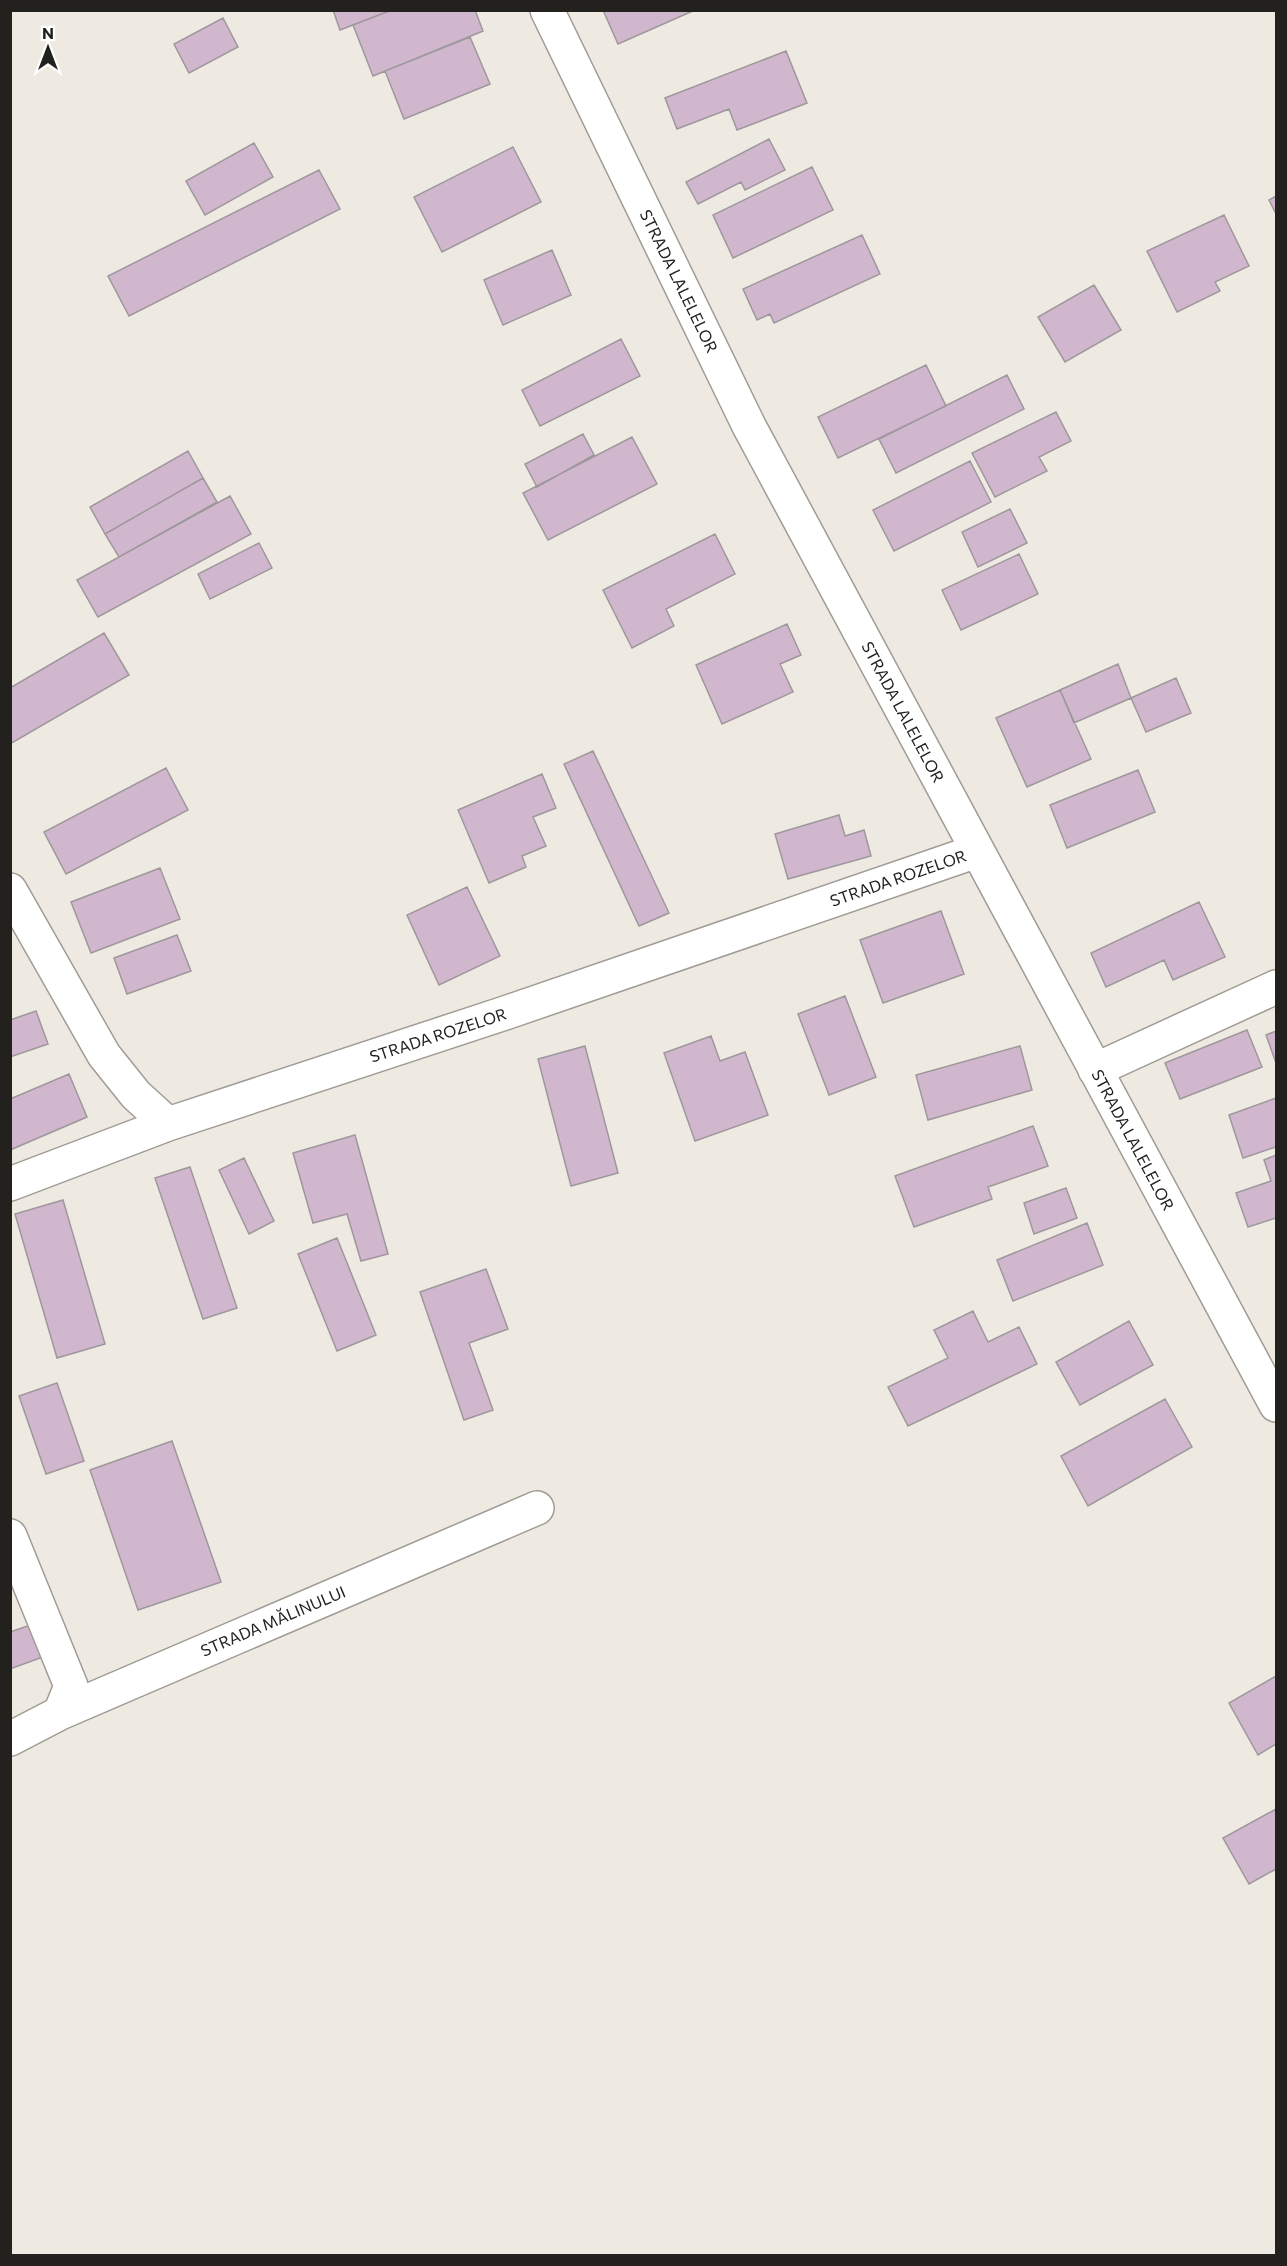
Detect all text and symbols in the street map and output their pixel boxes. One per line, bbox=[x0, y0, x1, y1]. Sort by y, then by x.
north arrow bbox=[18, 18, 78, 78]
text: N bbox=[42, 23, 54, 42]
street label: STRADA LALELELOR bbox=[637, 206, 722, 356]
street label: STRADA LALELELOR bbox=[858, 638, 949, 786]
street label: STRADA ROZELOR bbox=[827, 845, 969, 910]
street label: STRADA ROZELOR bbox=[367, 1003, 509, 1066]
street label: STRADA LALELELOR bbox=[1088, 1066, 1179, 1214]
street label: STRADA MĂLINULUI bbox=[198, 1581, 348, 1660]

